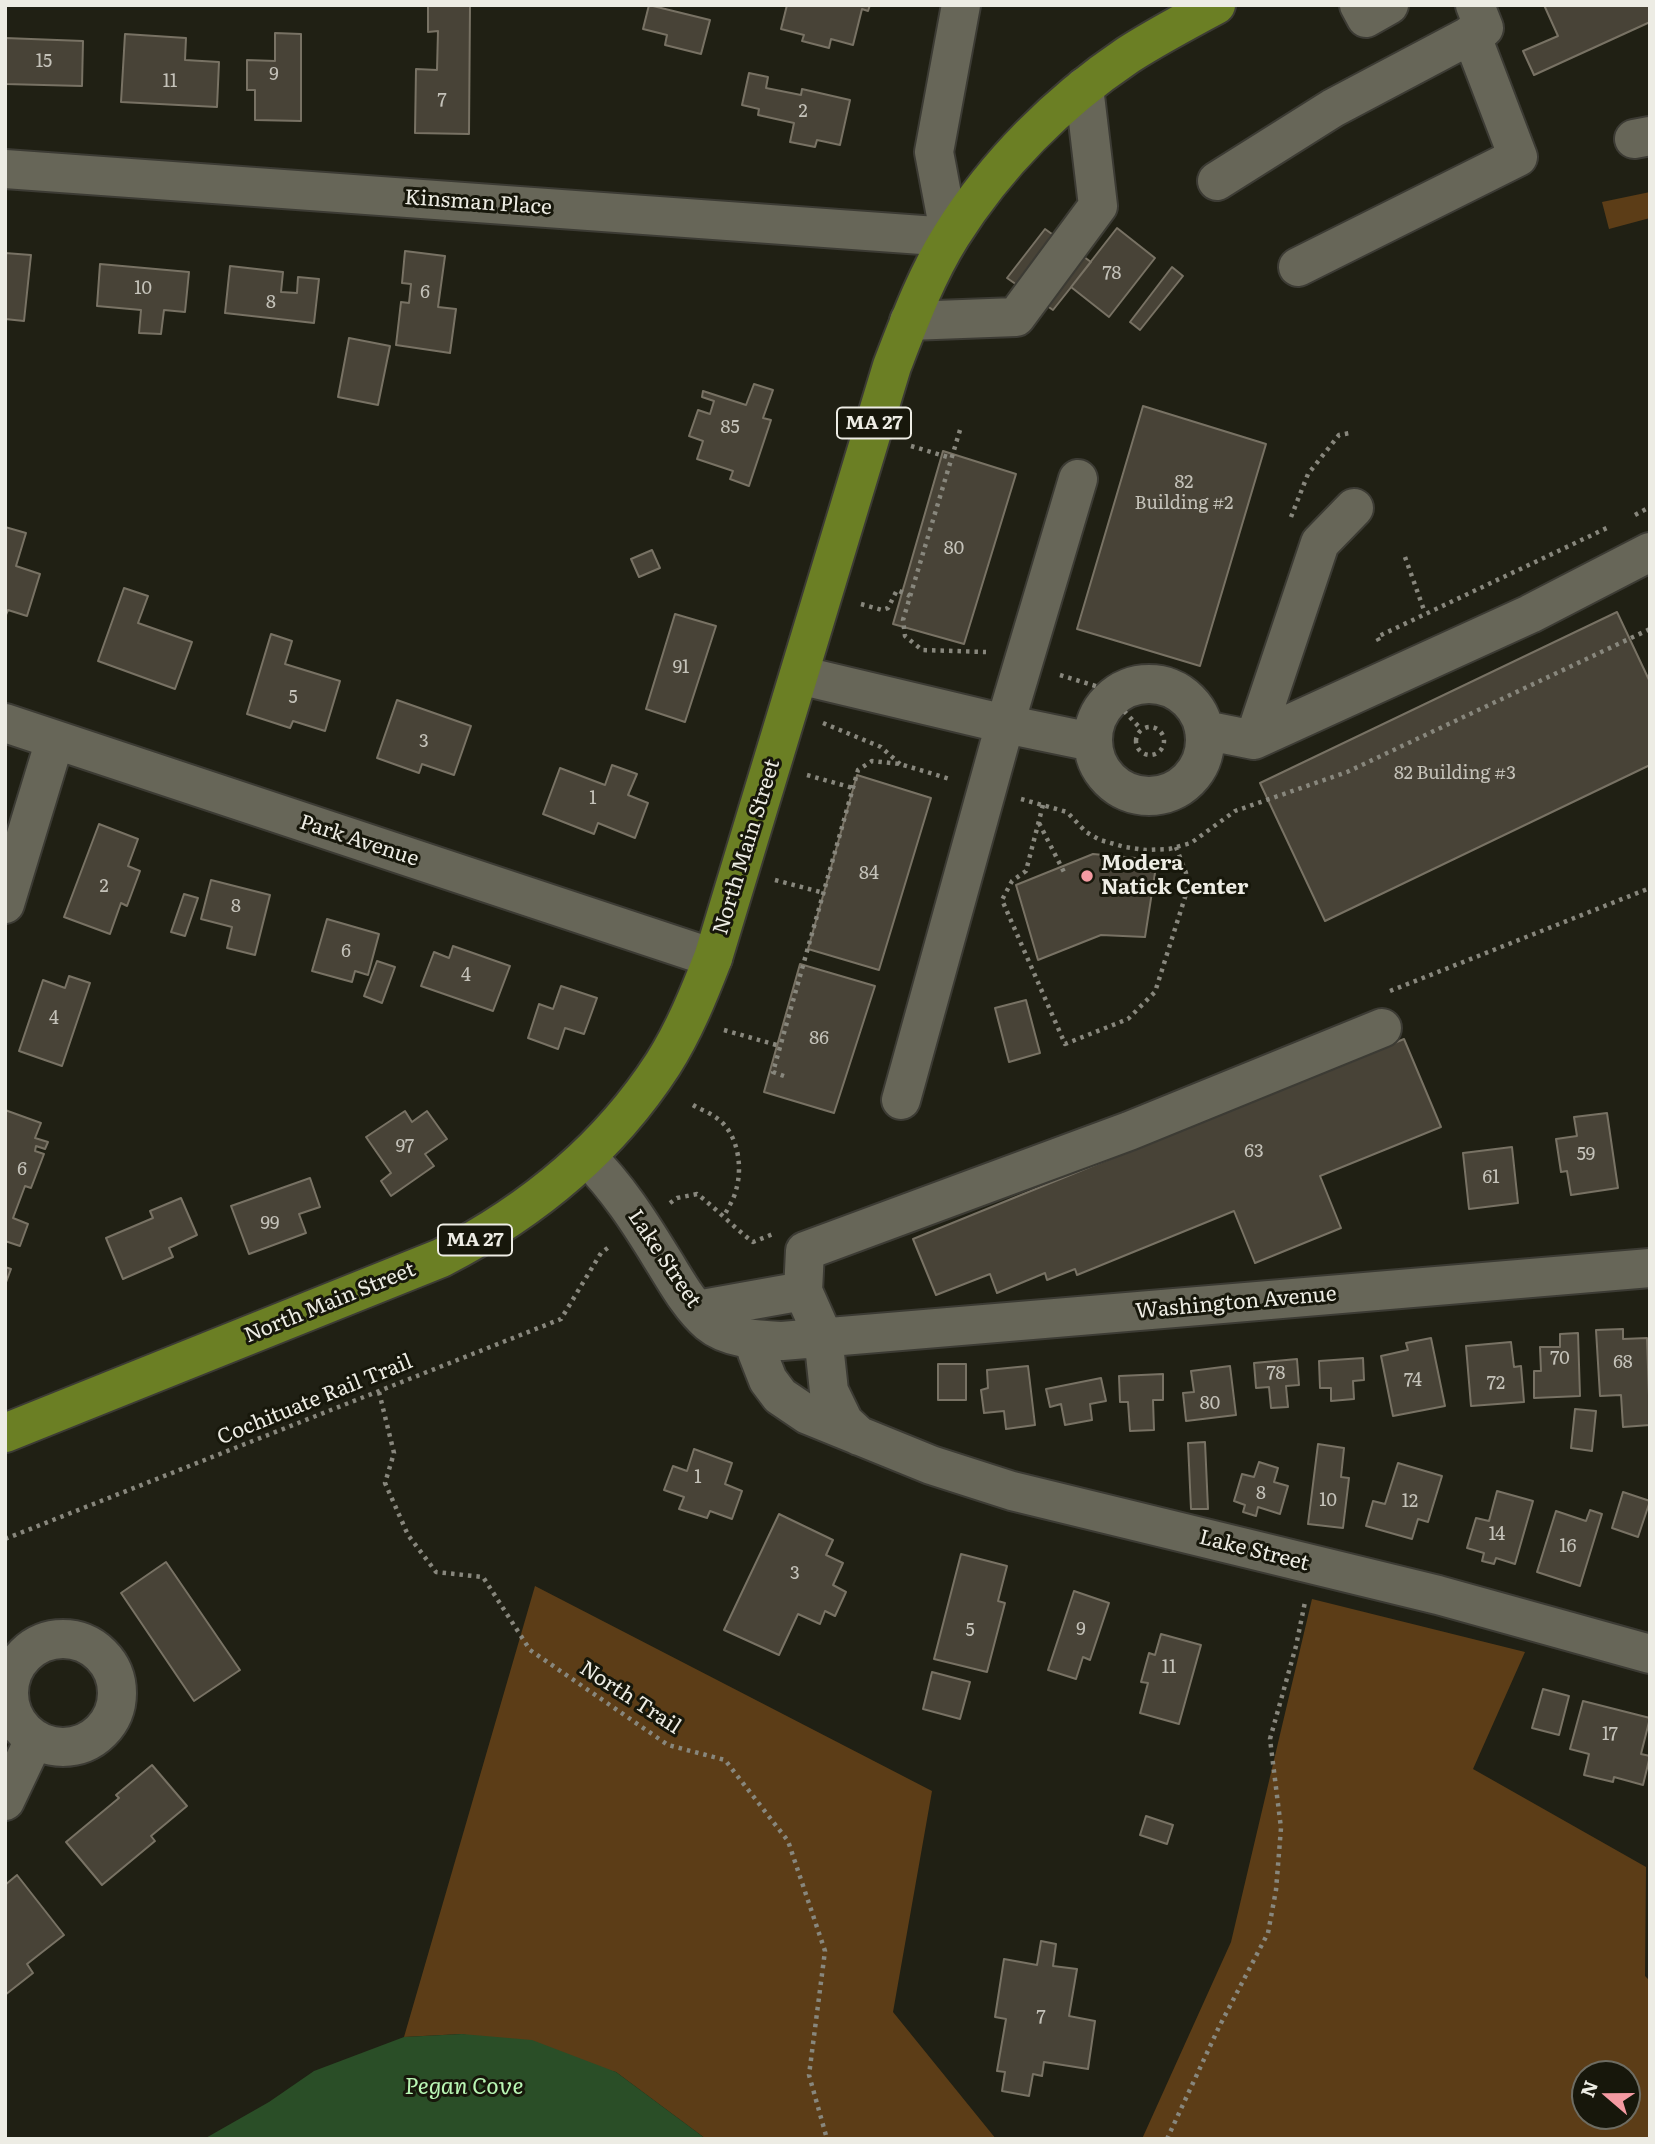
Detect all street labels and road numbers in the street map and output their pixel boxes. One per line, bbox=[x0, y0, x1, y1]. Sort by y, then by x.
street label: Kinsman Place bbox=[403, 185, 553, 221]
road number: MA 27 bbox=[837, 408, 911, 438]
street label: North Main Street bbox=[708, 756, 786, 938]
street label: Park Avenue bbox=[296, 810, 422, 872]
street label: Lake Street bbox=[622, 1205, 706, 1313]
road number: MA 27 bbox=[438, 1224, 512, 1256]
street label: North Main Street bbox=[241, 1257, 419, 1349]
street label: Washington Avenue bbox=[1134, 1282, 1338, 1324]
street label: Cochituate Rail Trail bbox=[214, 1349, 416, 1451]
street label: Lake Street bbox=[1196, 1525, 1312, 1577]
street label: North Trail bbox=[575, 1656, 685, 1740]

